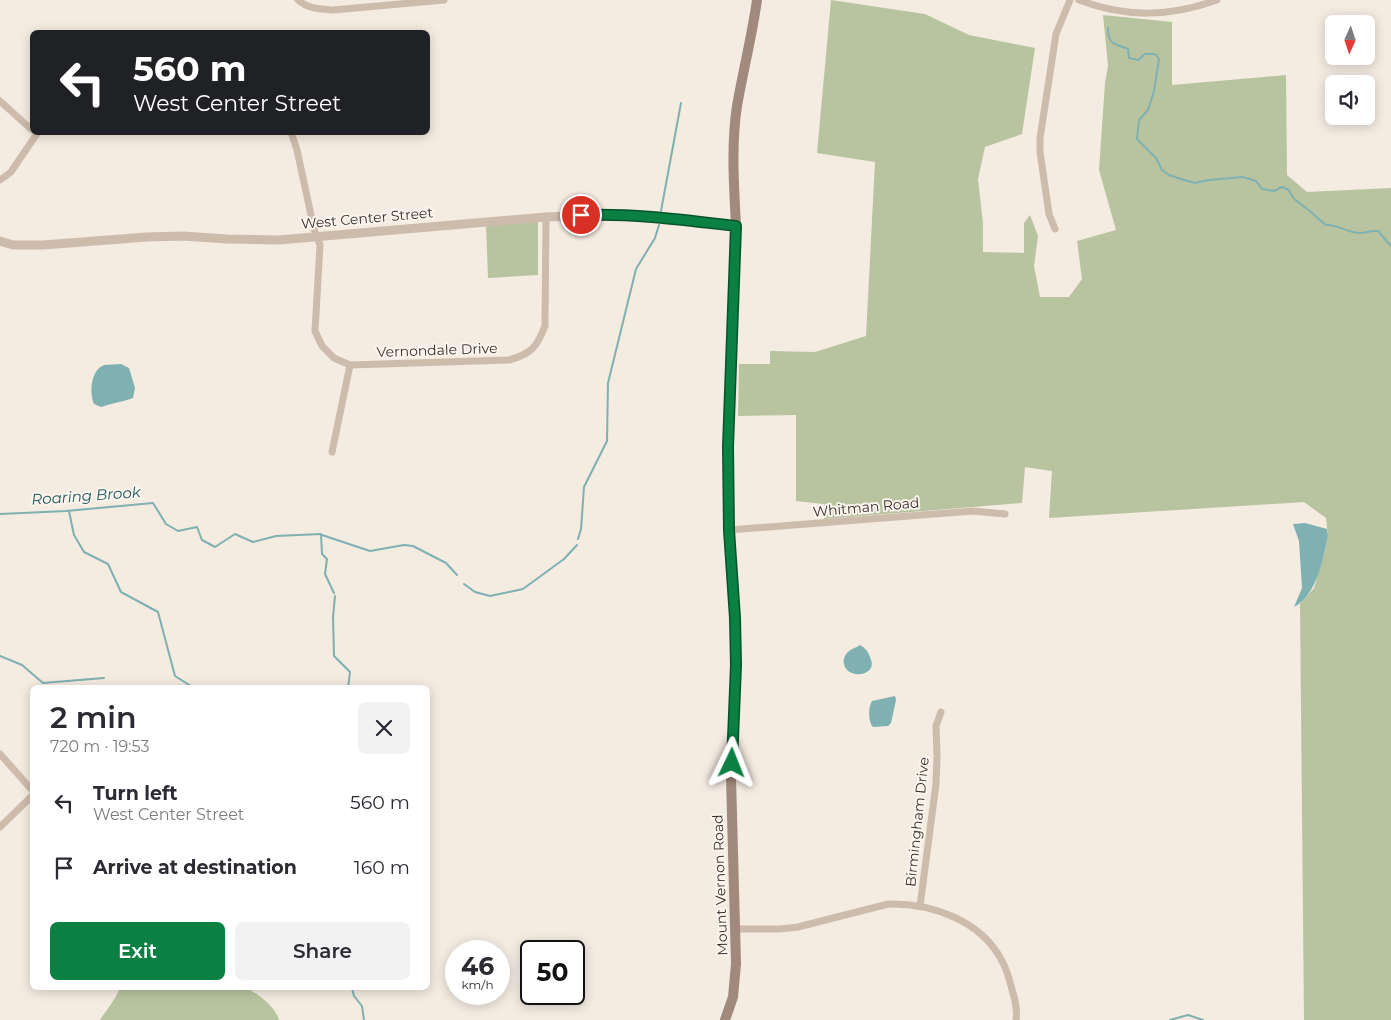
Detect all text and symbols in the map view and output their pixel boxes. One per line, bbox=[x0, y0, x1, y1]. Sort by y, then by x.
north arrow bbox=[1325, 15, 1375, 65]
map controls bbox=[1325, 15, 1375, 125]
text: 560 m bbox=[133, 47, 247, 90]
icon: left bbox=[50, 50, 115, 115]
button: sound bbox=[1325, 75, 1375, 125]
text: West Center Street bbox=[133, 90, 341, 117]
pin bbox=[560, 194, 602, 236]
icon: arrive bbox=[567, 201, 595, 229]
street label: West Center Street bbox=[300, 203, 434, 233]
street label: Vernondale Drive bbox=[376, 339, 498, 361]
water label: Roaring Brook bbox=[31, 482, 142, 509]
street label: Whitman Road bbox=[812, 493, 920, 521]
text: 2 min bbox=[50, 699, 137, 736]
button: close bbox=[358, 702, 410, 754]
position arrow bbox=[705, 736, 757, 788]
text: 720 m · 19:53 bbox=[50, 737, 150, 756]
street label: Birmingham Drive bbox=[901, 756, 933, 888]
text: Turn left bbox=[93, 782, 178, 805]
icon: left bbox=[50, 789, 78, 817]
text: 560 m bbox=[350, 791, 410, 814]
text: West Center Street bbox=[93, 805, 244, 824]
street label: Mount Vernon Road bbox=[709, 814, 731, 956]
icon: arrive bbox=[50, 854, 78, 882]
text: Arrive at destination bbox=[93, 856, 297, 879]
text: 160 m bbox=[354, 856, 410, 879]
button: Exit bbox=[50, 922, 225, 980]
button: Share bbox=[235, 922, 410, 980]
speed limit sign: 50 bbox=[520, 940, 585, 1005]
text: 46 bbox=[461, 951, 494, 981]
text: km/h bbox=[461, 977, 494, 992]

